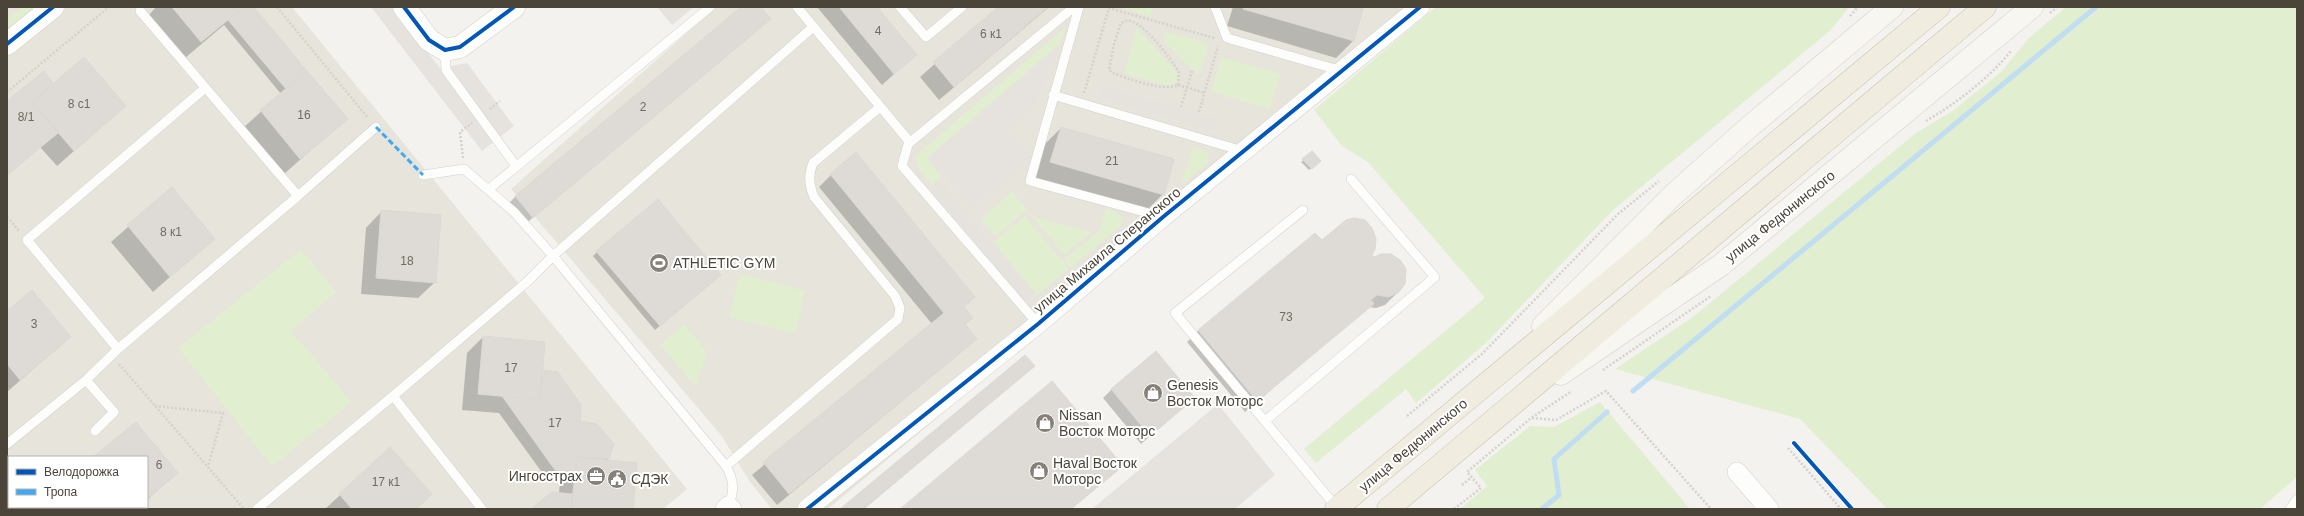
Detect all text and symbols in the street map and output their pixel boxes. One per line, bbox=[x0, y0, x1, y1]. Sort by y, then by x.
house number: 4 bbox=[875, 24, 882, 38]
house number: 6 к1 bbox=[980, 27, 1002, 41]
house number: 8 с1 bbox=[68, 97, 91, 111]
house number: 2 bbox=[640, 100, 647, 114]
house number: 16 bbox=[297, 108, 311, 122]
house number: 8/1 bbox=[18, 110, 35, 124]
house number: 21 bbox=[1105, 154, 1119, 168]
street label: улица Федюнинского bbox=[1722, 167, 1838, 265]
street label: улица Михаила Сперанского bbox=[1030, 184, 1184, 316]
house number: 8 к1 bbox=[160, 225, 182, 239]
sports icon: ATHLETIC GYM bbox=[648, 252, 670, 274]
house number: 18 bbox=[400, 254, 414, 268]
place label: ATHLETIC GYM bbox=[673, 255, 775, 271]
house number: 73 bbox=[1279, 310, 1293, 324]
house number: 3 bbox=[31, 317, 38, 331]
house number: 17 bbox=[504, 361, 518, 375]
place label: Genesis Восток Моторс bbox=[1167, 377, 1263, 409]
shop icon: Genesis Восток Моторс bbox=[1142, 382, 1164, 404]
street label: улица Федюнинского bbox=[1356, 395, 1470, 495]
place label: Nissan Восток Моторс bbox=[1059, 407, 1155, 439]
shop icon: Nissan Восток Моторс bbox=[1034, 412, 1056, 434]
house number: 17 bbox=[548, 416, 562, 430]
place label: Haval Восток Моторс bbox=[1053, 455, 1138, 487]
legend bbox=[8, 456, 148, 508]
house number: 6 bbox=[156, 458, 163, 472]
shop icon: Haval Восток Моторс bbox=[1028, 460, 1050, 482]
text: Велодорожка bbox=[44, 465, 119, 479]
office icon: Ингосстрах bbox=[585, 465, 607, 487]
place label: Ингосстрах bbox=[509, 468, 582, 484]
public building icon: СДЭК bbox=[606, 468, 628, 490]
place label: СДЭК bbox=[631, 471, 669, 487]
house number: 17 к1 bbox=[372, 475, 401, 489]
text: Тропа bbox=[44, 485, 78, 499]

